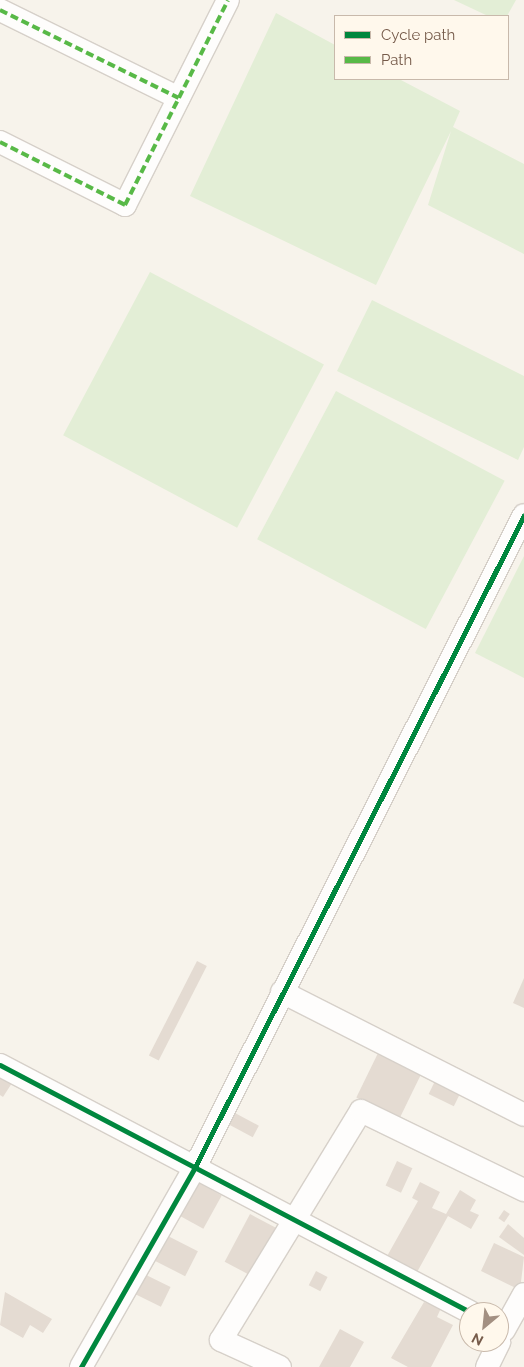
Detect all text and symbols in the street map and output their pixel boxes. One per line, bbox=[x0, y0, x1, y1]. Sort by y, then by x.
legend bbox=[334, 15, 509, 80]
text: Cycle path bbox=[381, 26, 455, 44]
text: Path bbox=[381, 51, 412, 69]
north arrow bbox=[459, 1302, 509, 1352]
text: N bbox=[469, 1330, 486, 1349]

